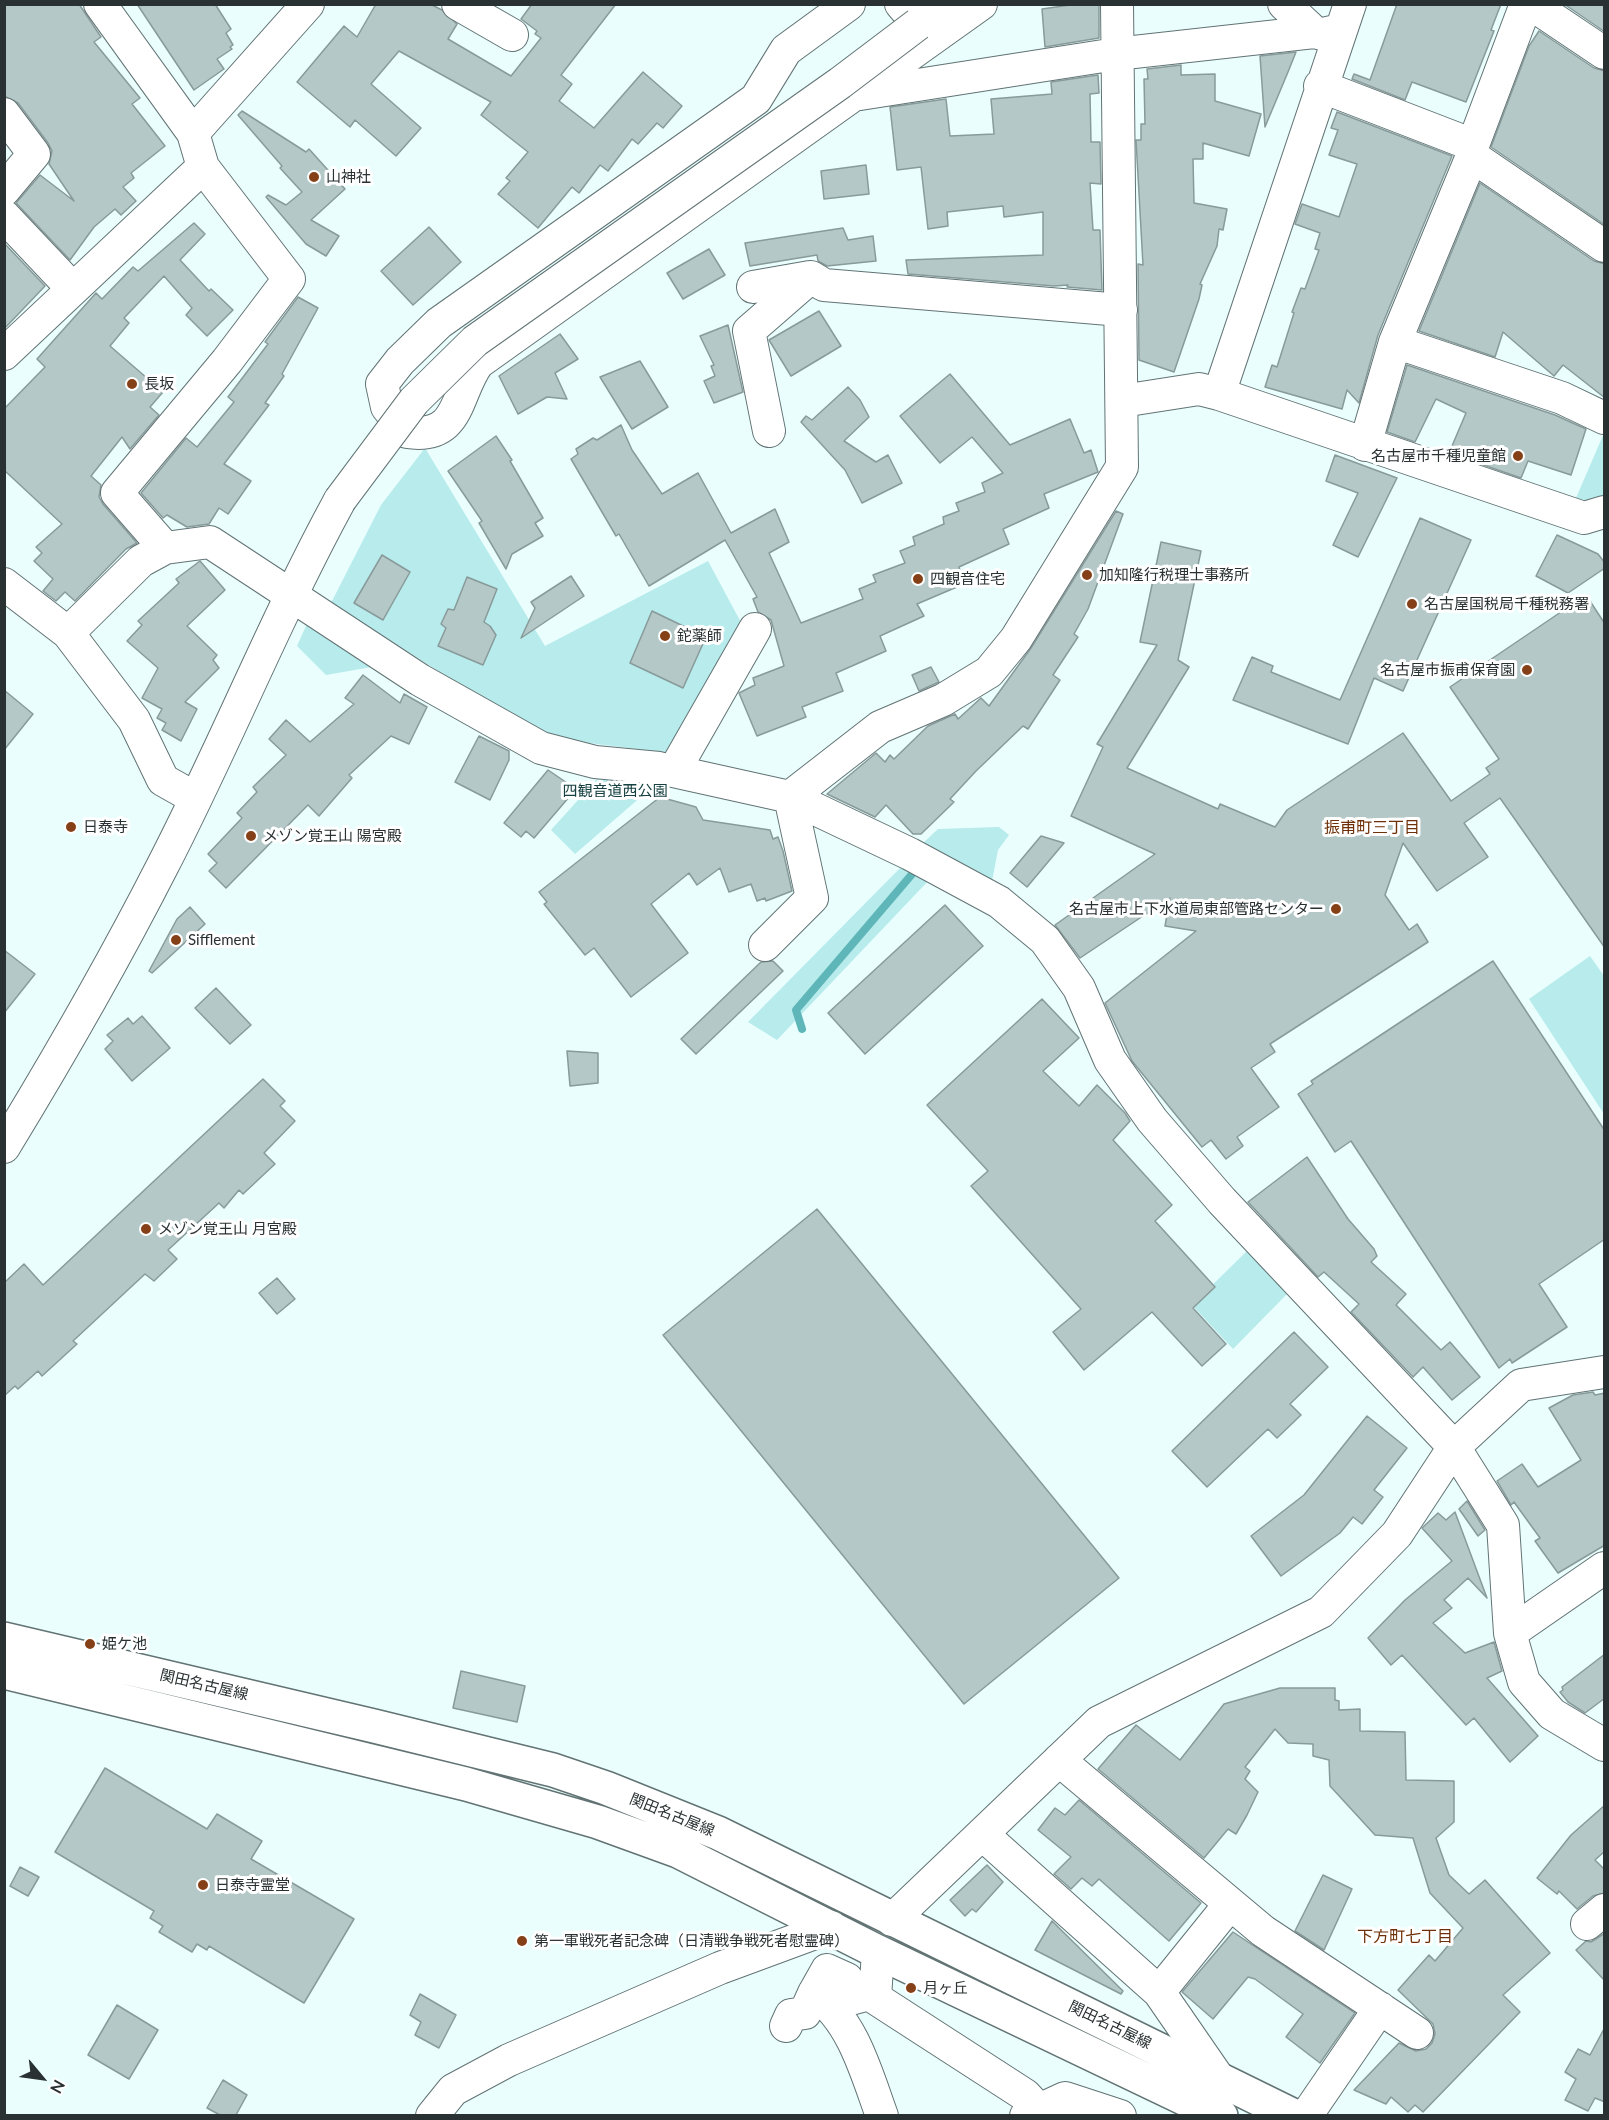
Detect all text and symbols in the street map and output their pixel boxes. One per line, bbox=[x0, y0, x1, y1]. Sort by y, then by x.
place label: 山神社 bbox=[326, 168, 371, 186]
marker: 山神社 bbox=[307, 170, 321, 184]
place label: 長坂 bbox=[144, 375, 174, 393]
marker: 長坂 bbox=[125, 377, 139, 391]
place label: 名古屋市千種児童館 bbox=[1371, 447, 1506, 465]
marker: 名古屋市千種児童館 bbox=[1511, 449, 1525, 463]
place label: 加知隆行税理士事務所 bbox=[1099, 566, 1249, 584]
marker: 加知隆行税理士事務所 bbox=[1080, 568, 1094, 582]
place label: 四観音住宅 bbox=[930, 570, 1005, 588]
marker: 四観音住宅 bbox=[911, 572, 925, 586]
place label: 名古屋国税局千種税務署 bbox=[1424, 595, 1589, 613]
marker: 名古屋国税局千種税務署 bbox=[1405, 597, 1419, 611]
place label: 鉈薬師 bbox=[677, 627, 722, 645]
marker: 鉈薬師 bbox=[658, 629, 672, 643]
place label: 名古屋市振甫保育園 bbox=[1380, 661, 1515, 679]
marker: 名古屋市振甫保育園 bbox=[1520, 663, 1534, 677]
park label: 四観音道西公園 bbox=[563, 782, 667, 800]
place label: 日泰寺 bbox=[83, 818, 128, 836]
district label: 振甫町三丁目 bbox=[1324, 818, 1420, 838]
marker: 日泰寺 bbox=[64, 820, 78, 834]
place label: メゾン覚王山 陽宮殿 bbox=[263, 827, 402, 845]
marker: メゾン覚王山 陽宮殿 bbox=[244, 829, 258, 843]
place label: 名古屋市上下水道局東部管路センター bbox=[1069, 900, 1324, 918]
marker: 名古屋市上下水道局東部管路センター bbox=[1329, 902, 1343, 916]
place label: Sifflement bbox=[188, 931, 255, 949]
marker: Sifflement bbox=[169, 933, 183, 947]
place label: メゾン覚王山 月宮殿 bbox=[158, 1220, 297, 1238]
marker: メゾン覚王山 月宮殿 bbox=[139, 1222, 153, 1236]
place label: 姫ケ池 bbox=[102, 1635, 147, 1653]
marker: 姫ケ池 bbox=[83, 1637, 97, 1651]
street label: 関田名古屋線 bbox=[158, 1666, 250, 1704]
street label: 関田名古屋線 bbox=[627, 1790, 717, 1840]
place label: 日泰寺霊堂 bbox=[215, 1876, 290, 1894]
marker: 日泰寺霊堂 bbox=[196, 1878, 210, 1892]
district label: 下方町七丁目 bbox=[1357, 1927, 1453, 1947]
place label: 第一軍戦死者記念碑（日清戦争戦死者慰霊碑） bbox=[534, 1932, 849, 1950]
marker: 第一軍戦死者記念碑（日清戦争戦死者慰霊碑） bbox=[515, 1934, 529, 1948]
place label: 月ヶ丘 bbox=[923, 1979, 968, 1997]
marker: 月ヶ丘 bbox=[904, 1981, 918, 1995]
street label: 関田名古屋線 bbox=[1066, 1997, 1154, 2053]
north arrow bbox=[12, 2048, 72, 2108]
text: N bbox=[47, 2077, 69, 2097]

